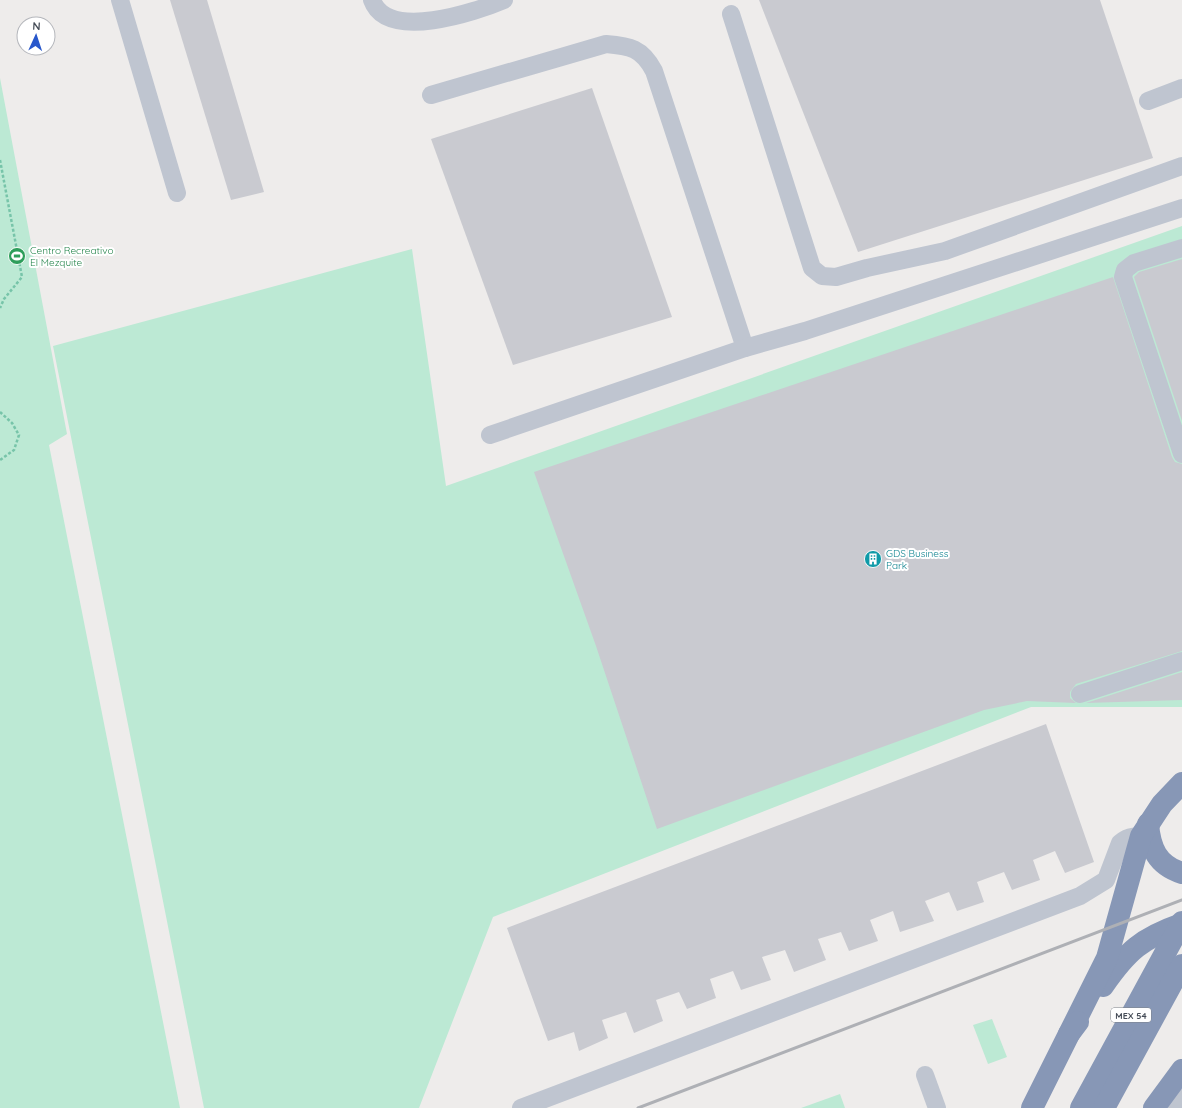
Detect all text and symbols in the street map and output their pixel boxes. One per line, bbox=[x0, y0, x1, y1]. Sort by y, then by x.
north arrow bbox=[16, 16, 56, 56]
text: N bbox=[32, 19, 41, 33]
place label: Centro Recreativo El Mezquite bbox=[30, 244, 113, 269]
sports icon: Centro Recreativo El Mezquite bbox=[7, 246, 27, 266]
place label: GDS Business Park bbox=[886, 547, 949, 572]
building icon: GDS Business Park bbox=[863, 549, 883, 569]
road number: MEX 54 bbox=[1111, 1008, 1151, 1022]

